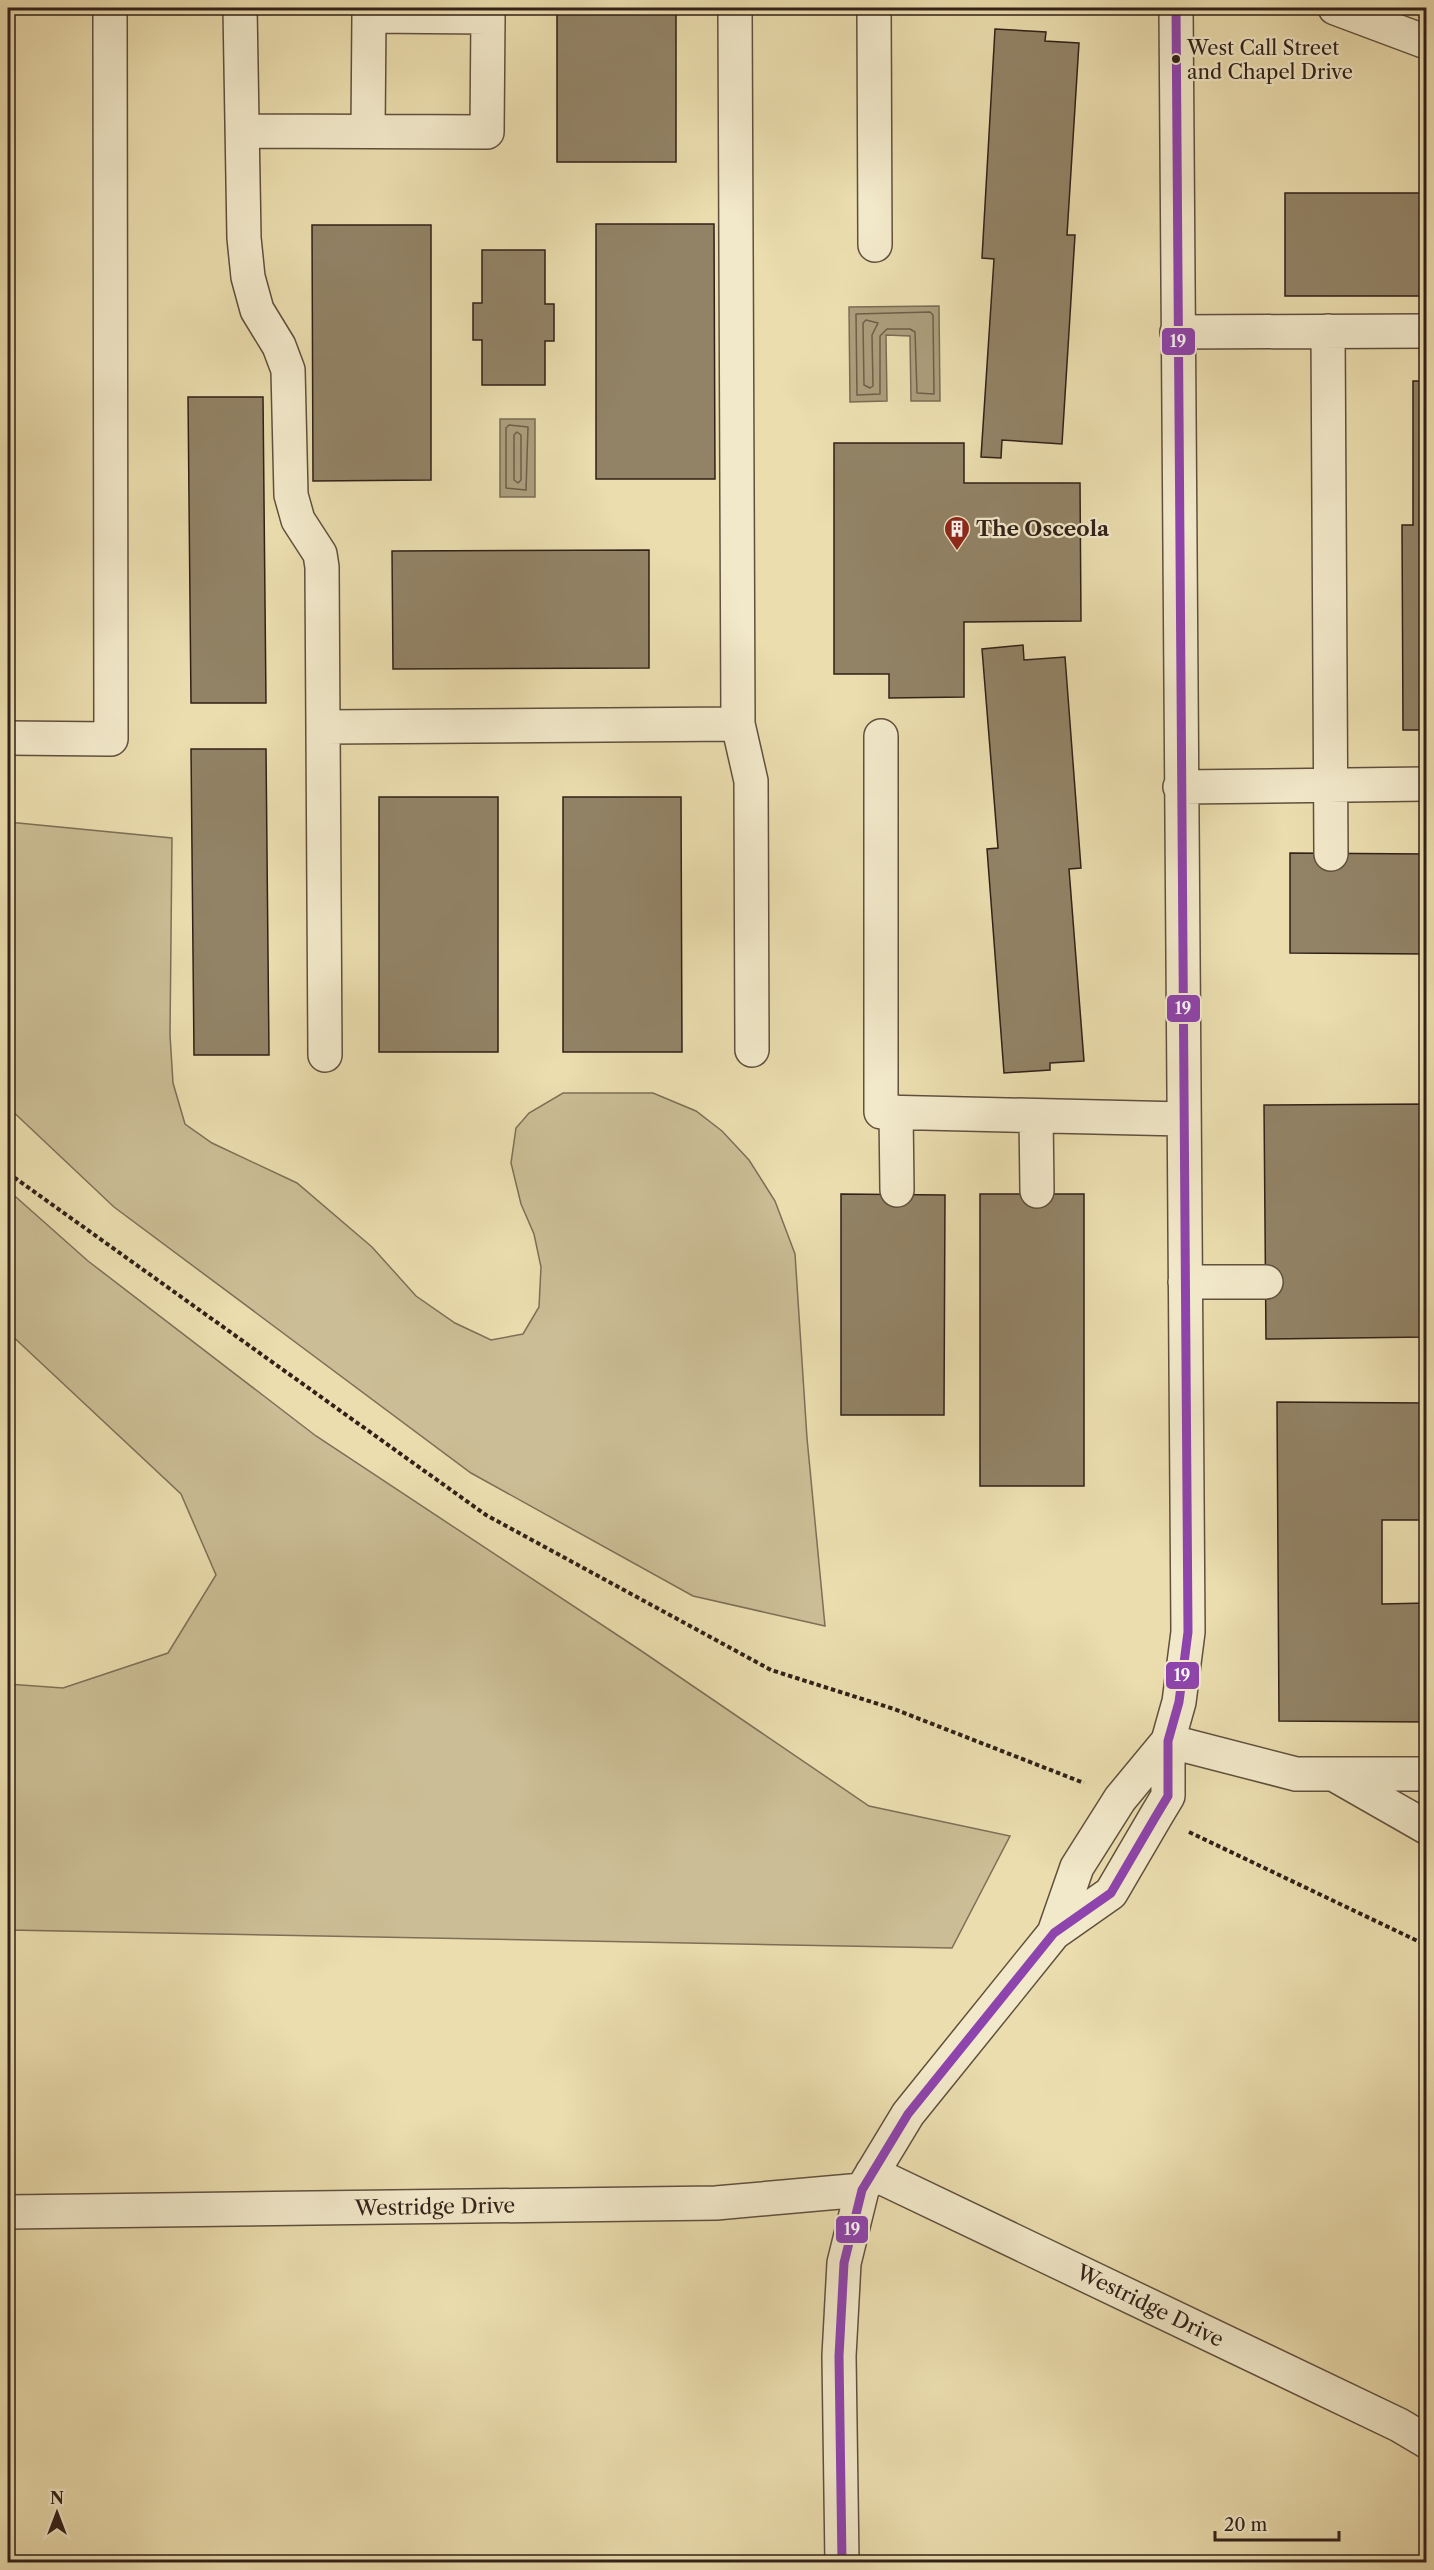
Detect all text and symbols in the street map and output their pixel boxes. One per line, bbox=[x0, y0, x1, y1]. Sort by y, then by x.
place label: West Call Street and Chapel Drive bbox=[1186, 36, 1353, 84]
marker: West Call Street and Chapel Drive bbox=[1170, 53, 1182, 65]
line badge: 19 bbox=[1161, 327, 1196, 356]
text: 19 bbox=[1170, 331, 1186, 351]
building icon: The Osceola bbox=[942, 514, 972, 552]
place label: The Osceola bbox=[976, 516, 1110, 541]
line badge: 19 bbox=[1166, 994, 1201, 1023]
text: 19 bbox=[1175, 998, 1191, 1018]
line badge: 19 bbox=[1165, 1661, 1200, 1690]
text: 19 bbox=[1174, 1665, 1190, 1685]
street label: Westridge Drive bbox=[354, 2193, 515, 2220]
line badge: 19 bbox=[835, 2215, 869, 2244]
text: 19 bbox=[844, 2219, 860, 2239]
street label: Westridge Drive bbox=[1072, 2259, 1228, 2352]
north arrow bbox=[27, 2483, 87, 2543]
text: N bbox=[50, 2488, 64, 2508]
scale bar bbox=[1215, 2504, 1340, 2542]
text: 20 m bbox=[1224, 2514, 1268, 2536]

